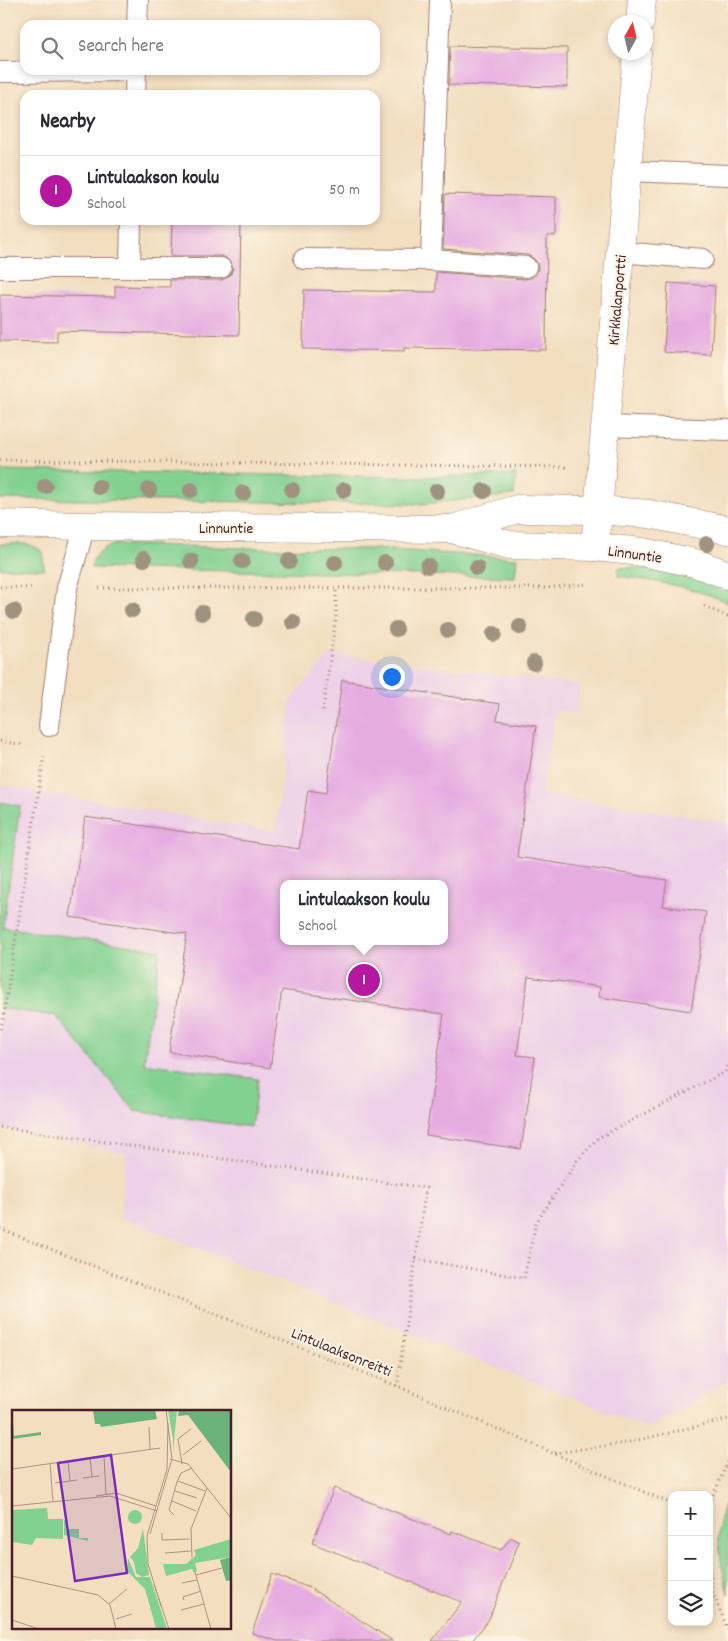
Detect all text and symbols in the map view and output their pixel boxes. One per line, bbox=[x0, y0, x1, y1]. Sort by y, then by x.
north arrow bbox=[608, 15, 653, 60]
search box bbox=[20, 20, 380, 75]
icon: search bbox=[38, 34, 66, 62]
text: Search here bbox=[78, 34, 164, 61]
text: Nearby bbox=[40, 108, 95, 138]
text: Lintulaakson koulu bbox=[87, 166, 219, 193]
text: 1 bbox=[54, 179, 58, 202]
text: 50 m bbox=[329, 179, 360, 202]
text: School bbox=[87, 193, 126, 216]
street label: Kirkkalanportti bbox=[603, 254, 634, 346]
street label: Linnuntie bbox=[199, 518, 253, 541]
street label: Linnuntie bbox=[606, 540, 663, 571]
your location bbox=[379, 664, 405, 690]
popup bbox=[280, 880, 448, 945]
text: Lintulaakson koulu bbox=[298, 888, 430, 915]
text: School bbox=[298, 915, 337, 938]
pin: 1 bbox=[348, 961, 380, 999]
street label: Lintulaaksonreitti bbox=[287, 1323, 395, 1384]
inset map bbox=[12, 1410, 231, 1628]
map controls bbox=[668, 1491, 713, 1626]
button: + bbox=[668, 1491, 713, 1536]
button: − bbox=[668, 1536, 713, 1581]
button: layers bbox=[668, 1581, 713, 1626]

